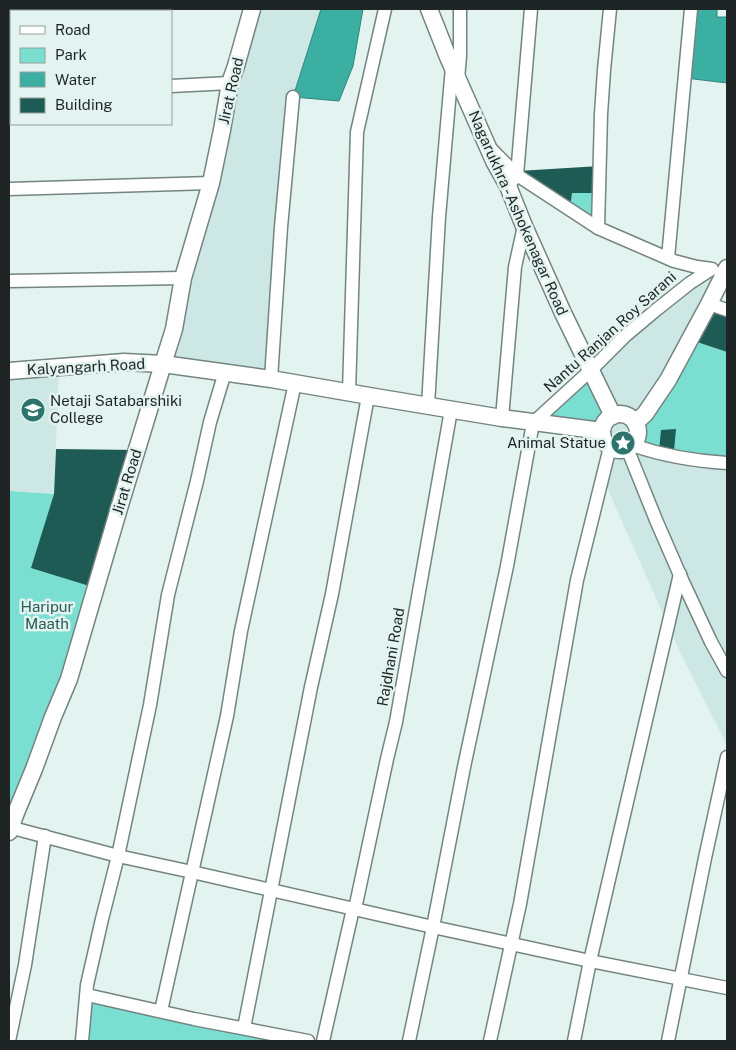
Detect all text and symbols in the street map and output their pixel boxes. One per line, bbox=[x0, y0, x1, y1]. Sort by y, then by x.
legend bbox=[10, 10, 172, 125]
text: Road bbox=[55, 21, 91, 38]
text: Park bbox=[55, 46, 87, 63]
street label: Jirat Road bbox=[215, 56, 246, 126]
text: Water bbox=[55, 71, 97, 88]
text: Building bbox=[55, 96, 113, 113]
street label: Nagarukhra - Ashokenagar Road bbox=[465, 108, 571, 318]
street label: Nantu Ranjan Roy Sarani bbox=[540, 268, 679, 395]
street label: Kalyangarh Road bbox=[26, 355, 146, 378]
place label: Netaji Satabarshiki College bbox=[50, 392, 182, 426]
school or university icon: Netaji Satabarshiki College bbox=[20, 397, 46, 423]
place icon: Animal Statue bbox=[610, 430, 636, 456]
place label: Animal Statue bbox=[507, 434, 606, 451]
street label: Jirat Road bbox=[108, 447, 145, 517]
park label: Haripur Maath bbox=[21, 598, 74, 632]
street label: Rajdhani Road bbox=[373, 606, 408, 707]

